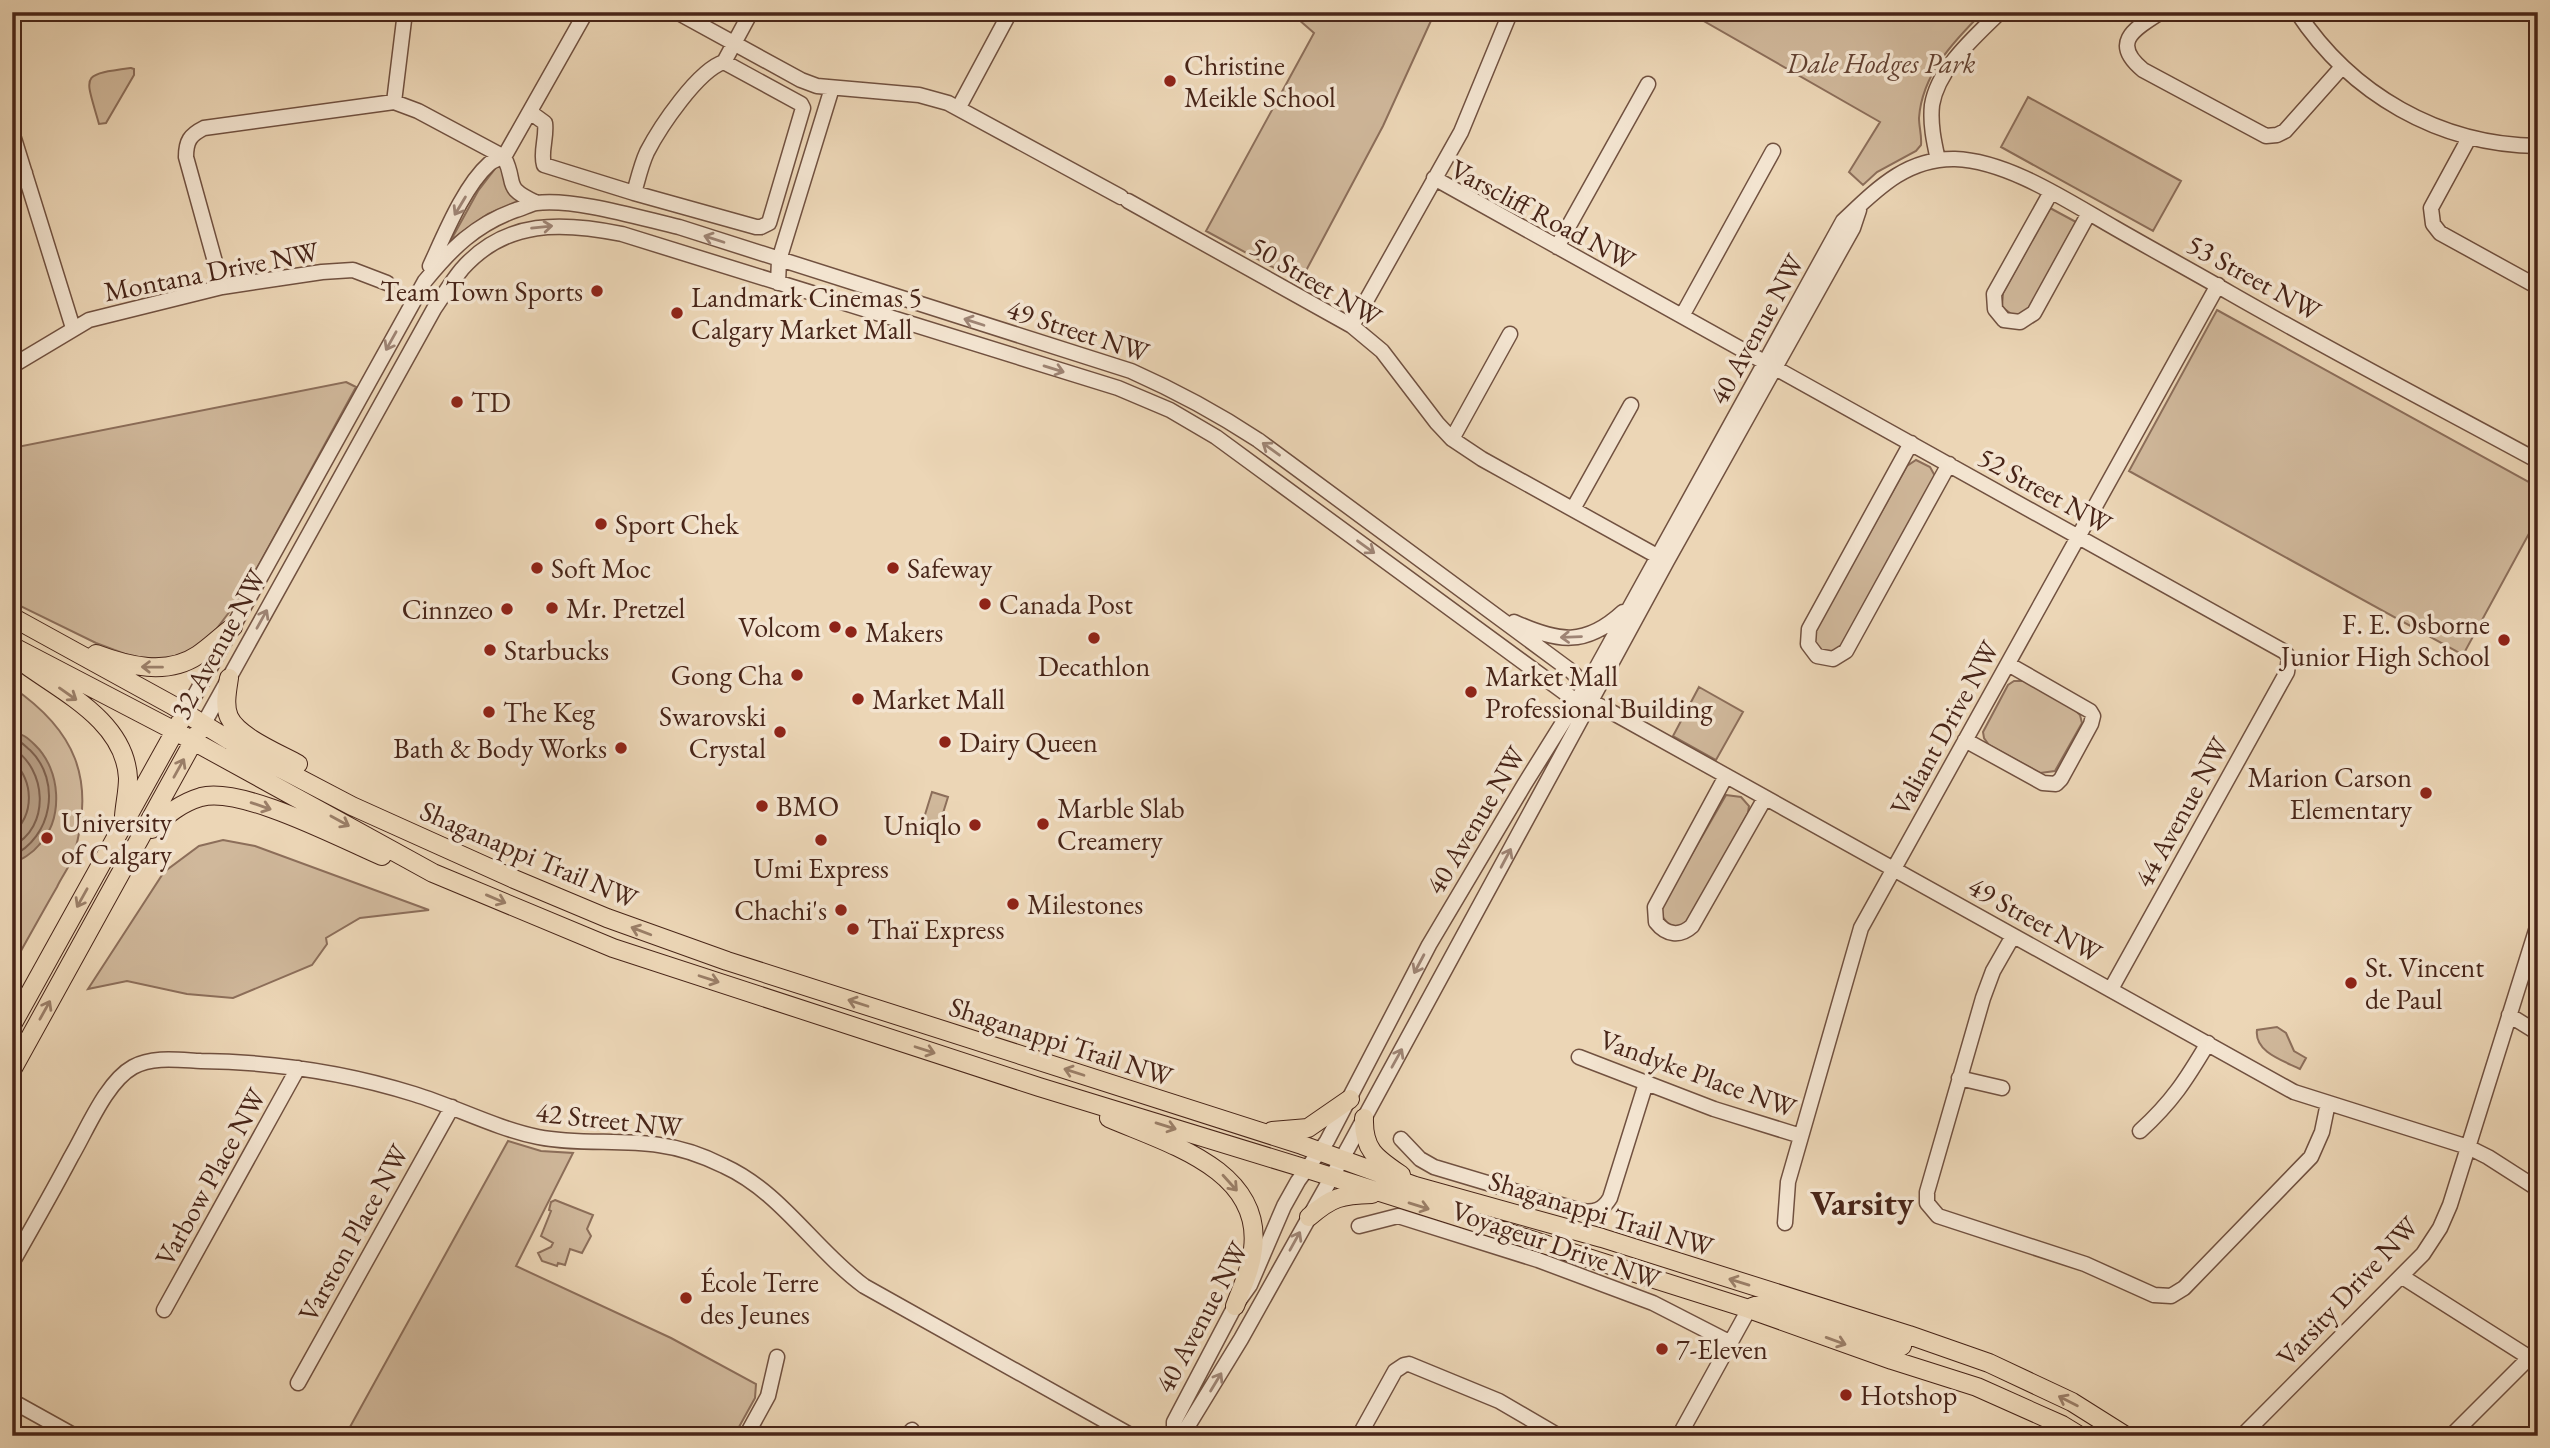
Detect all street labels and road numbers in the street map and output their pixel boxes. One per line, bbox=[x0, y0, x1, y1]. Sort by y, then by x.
street label: Varscliff Road NW bbox=[1444, 150, 1643, 278]
street label: 53 Street NW bbox=[2181, 226, 2328, 329]
street label: 50 Street NW bbox=[1244, 228, 1390, 335]
street label: Montana Drive NW bbox=[101, 232, 323, 309]
street label: 40 Avenue NW bbox=[1700, 246, 1813, 410]
street label: 49 Street NW bbox=[1002, 290, 1155, 370]
street label: 52 Street NW bbox=[1972, 439, 2119, 542]
street label: 32 Avenue NW bbox=[162, 561, 275, 725]
street label: Valiant Drive NW bbox=[1881, 633, 2008, 822]
street label: 44 Avenue NW bbox=[2125, 729, 2238, 893]
street label: 40 Avenue NW bbox=[1417, 738, 1534, 901]
street label: Shaganappi Trail NW bbox=[415, 792, 644, 917]
street label: 49 Street NW bbox=[1962, 868, 2109, 971]
street label: Shaganappi Trail NW bbox=[945, 988, 1179, 1095]
street label: Vandyke Place NW bbox=[1595, 1021, 1802, 1126]
street label: Varbow Place NW bbox=[146, 1081, 274, 1272]
street label: 42 Street NW bbox=[534, 1093, 686, 1145]
street label: Varston Place NW bbox=[289, 1137, 417, 1328]
street label: Shaganappi Trail NW bbox=[1484, 1162, 1719, 1265]
street label: Voyageur Drive NW bbox=[1447, 1191, 1666, 1297]
street label: Varsity Drive NW bbox=[2268, 1207, 2427, 1374]
street label: 40 Avenue NW bbox=[1146, 1234, 1257, 1399]

